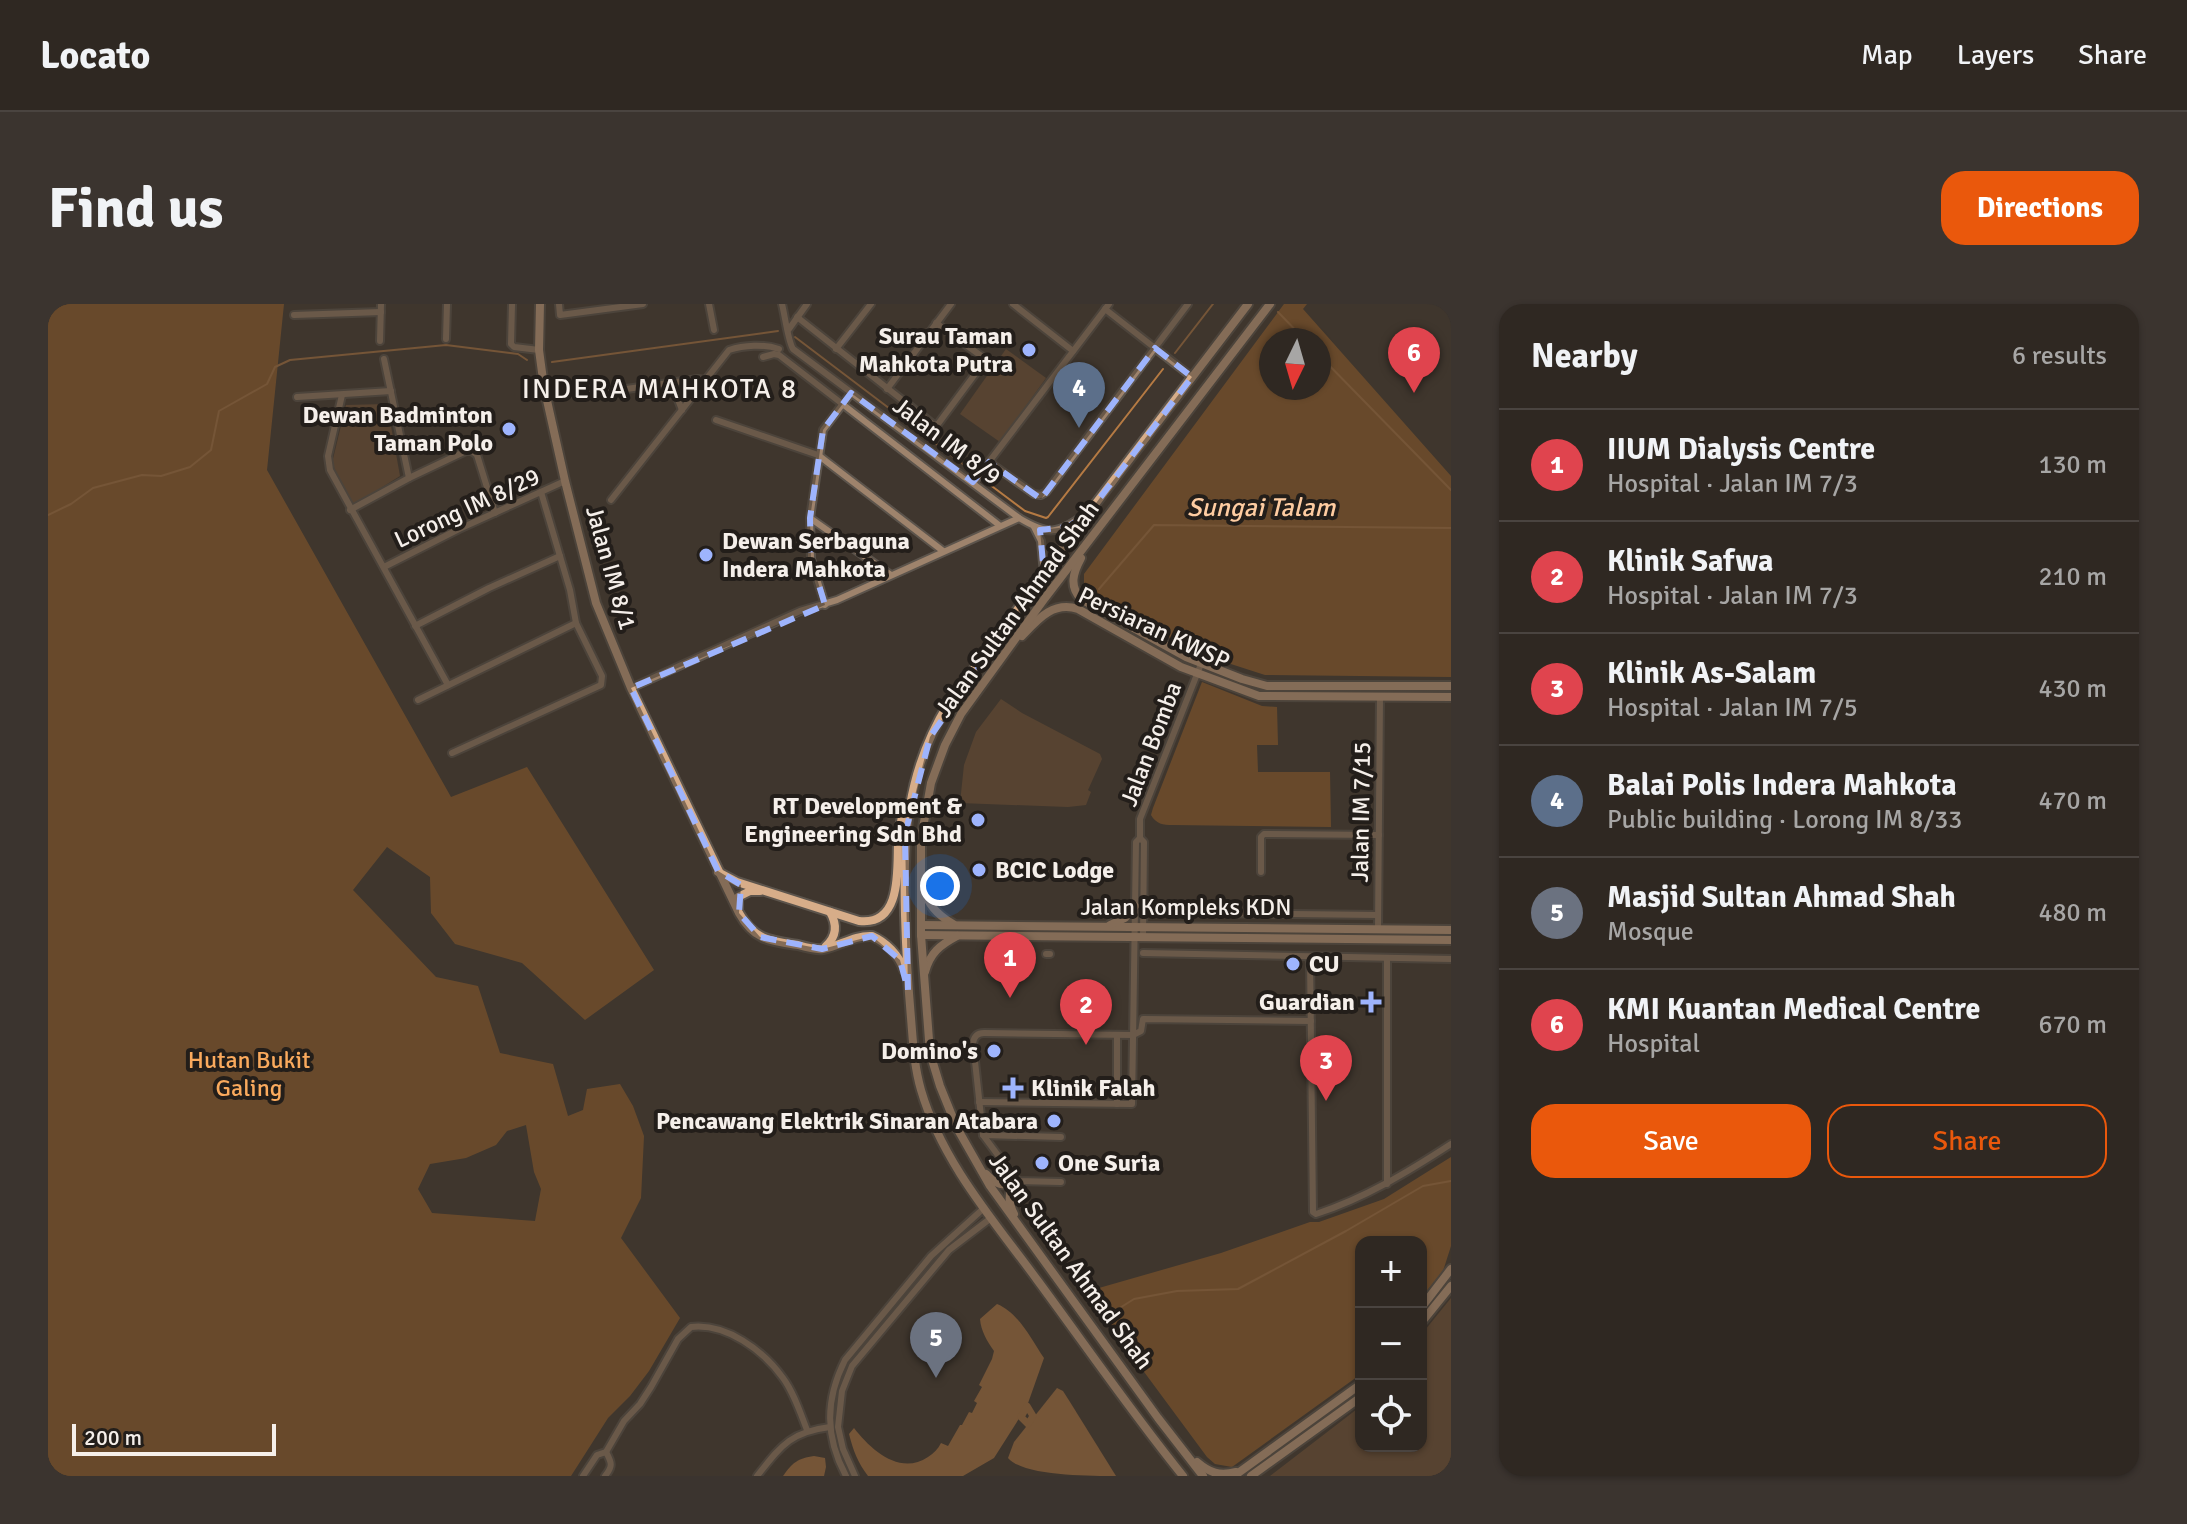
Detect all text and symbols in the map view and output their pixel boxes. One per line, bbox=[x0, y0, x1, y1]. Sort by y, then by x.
text: Locato bbox=[40, 32, 150, 79]
text: Map bbox=[1861, 38, 1913, 72]
text: Layers bbox=[1957, 38, 2034, 72]
text: Share bbox=[2078, 38, 2147, 72]
button: Directions bbox=[1941, 171, 2139, 245]
text: Find us bbox=[48, 174, 223, 243]
place label: Surau Taman Mahkota Putra bbox=[859, 321, 1013, 379]
pin: 6 bbox=[1388, 327, 1440, 393]
north arrow bbox=[1259, 328, 1331, 400]
text: Nearby bbox=[1531, 335, 1638, 377]
text: 6 results bbox=[2012, 340, 2107, 372]
marker: Surau Taman Mahkota Putra bbox=[1020, 341, 1038, 359]
pin: 4 bbox=[1053, 362, 1105, 428]
district label: INDERA MAHKOTA 8 bbox=[522, 372, 798, 406]
street label: Jalan IM 8/9 bbox=[887, 391, 1007, 491]
place label: Dewan Badminton Taman Polo bbox=[302, 400, 493, 458]
marker: Dewan Badminton Taman Polo bbox=[500, 420, 518, 438]
text: IIUM Dialysis Centre bbox=[1607, 431, 1875, 468]
text: 1 bbox=[1550, 449, 1564, 481]
text: 130 m bbox=[2038, 449, 2107, 481]
street label: Lorong IM 8/29 bbox=[390, 461, 544, 555]
text: Hospital · Jalan IM 7/3 bbox=[1607, 468, 1858, 500]
water label: Sungai Talam bbox=[1187, 492, 1336, 524]
street label: Jalan Sultan Ahmad Shah bbox=[928, 495, 1106, 723]
street label: Jalan IM 8/1 bbox=[579, 502, 643, 634]
place label: Dewan Serbaguna Indera Mahkota bbox=[722, 526, 910, 584]
text: Klinik Safwa bbox=[1607, 543, 1773, 580]
marker: Dewan Serbaguna Indera Mahkota bbox=[697, 546, 715, 564]
text: 2 bbox=[1550, 561, 1564, 593]
text: 210 m bbox=[2038, 561, 2107, 593]
street label: Persiaran KWSP bbox=[1074, 580, 1234, 676]
text: Hospital · Jalan IM 7/3 bbox=[1607, 580, 1858, 612]
text: Klinik As-Salam bbox=[1607, 655, 1816, 692]
text: 3 bbox=[1550, 673, 1564, 705]
text: 430 m bbox=[2038, 673, 2107, 705]
street label: Jalan Bomba bbox=[1114, 678, 1188, 810]
text: Hospital · Jalan IM 7/5 bbox=[1607, 692, 1858, 724]
street label: Jalan IM 7/15 bbox=[1345, 741, 1377, 883]
text: Balai Polis Indera Mahkota bbox=[1607, 767, 1957, 804]
text: 4 bbox=[1550, 785, 1564, 817]
text: 470 m bbox=[2038, 785, 2107, 817]
place label: RT Development & Engineering Sdn Bhd bbox=[744, 791, 962, 849]
text: Public building · Lorong IM 8/33 bbox=[1607, 804, 1962, 836]
marker: RT Development & Engineering Sdn Bhd bbox=[969, 811, 987, 829]
place label: BCIC Lodge bbox=[995, 855, 1114, 885]
marker: BCIC Lodge bbox=[970, 861, 988, 879]
your location bbox=[920, 866, 960, 906]
text: Masjid Sultan Ahmad Shah bbox=[1607, 879, 1956, 916]
street label: Jalan Kompleks KDN bbox=[1081, 892, 1291, 922]
text: 5 bbox=[1550, 897, 1564, 929]
text: 480 m bbox=[2038, 897, 2107, 929]
text: Mosque bbox=[1607, 916, 1694, 948]
pin: 1 bbox=[984, 932, 1036, 998]
place label: CU bbox=[1309, 949, 1340, 979]
marker: CU bbox=[1284, 955, 1302, 973]
pin: 2 bbox=[1060, 979, 1112, 1045]
place label: Guardian bbox=[1259, 987, 1355, 1017]
text: KMI Kuantan Medical Centre bbox=[1607, 991, 1980, 1028]
marker: Guardian bbox=[1362, 993, 1380, 1011]
text: 6 bbox=[1550, 1009, 1564, 1041]
text: 670 m bbox=[2038, 1009, 2107, 1041]
text: Hospital bbox=[1607, 1028, 1700, 1060]
pin: 3 bbox=[1300, 1035, 1352, 1101]
place label: Domino's bbox=[881, 1036, 978, 1066]
marker: Domino's bbox=[985, 1042, 1003, 1060]
park label: Hutan Bukit Galing bbox=[188, 1045, 310, 1103]
place label: Klinik Falah bbox=[1031, 1073, 1156, 1103]
marker: Klinik Falah bbox=[1002, 1077, 1024, 1099]
button: Save bbox=[1531, 1104, 1811, 1178]
button: Share bbox=[1827, 1104, 2107, 1178]
place label: Pencawang Elektrik Sinaran Atabara bbox=[656, 1106, 1038, 1136]
marker: Pencawang Elektrik Sinaran Atabara bbox=[1045, 1112, 1063, 1130]
street label: Jalan Sultan Ahmad Shah bbox=[982, 1147, 1160, 1375]
place label: One Suria bbox=[1058, 1148, 1160, 1178]
marker: One Suria bbox=[1033, 1154, 1051, 1172]
map controls bbox=[1355, 1236, 1427, 1452]
button: + bbox=[1355, 1236, 1427, 1308]
button: − bbox=[1355, 1308, 1427, 1380]
pin: 5 bbox=[910, 1312, 962, 1378]
button: locate bbox=[1355, 1380, 1427, 1452]
scale bar bbox=[72, 1420, 276, 1456]
text: 200 m bbox=[84, 1424, 142, 1451]

